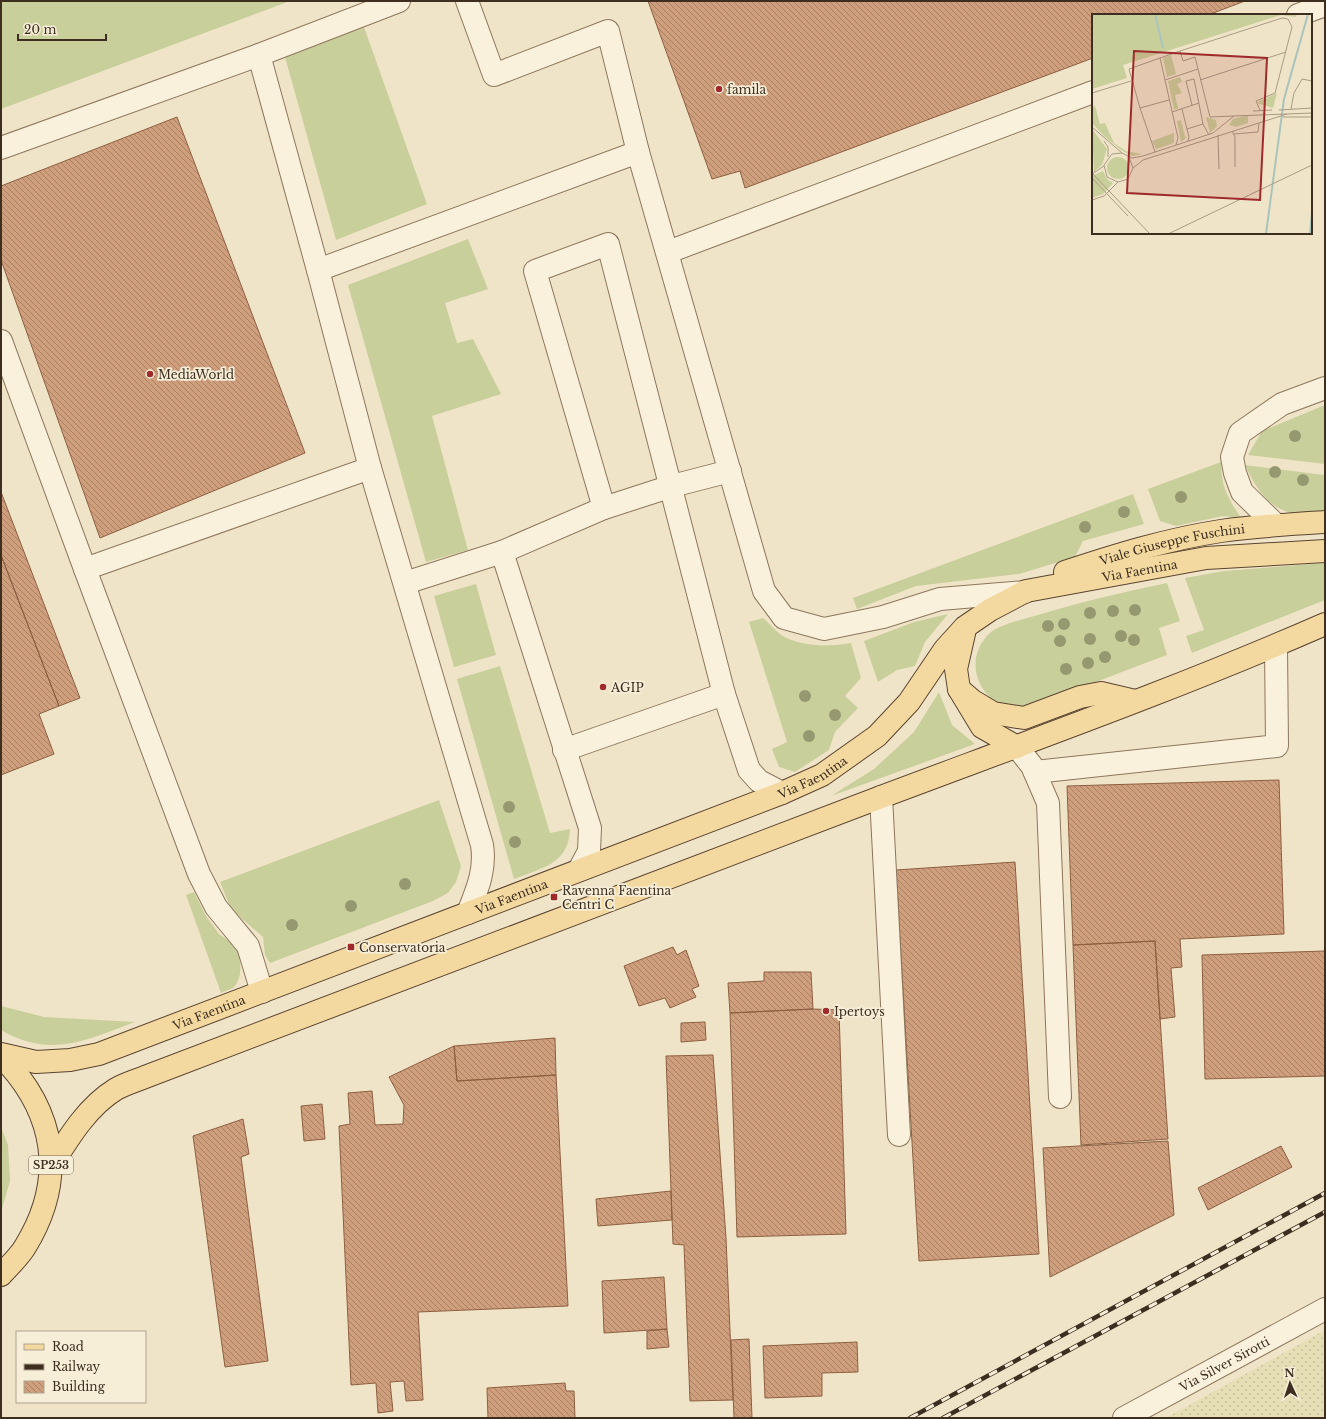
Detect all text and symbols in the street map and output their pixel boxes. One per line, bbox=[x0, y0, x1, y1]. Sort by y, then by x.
inset map bbox=[1092, 14, 1312, 234]
scale bar bbox=[18, 16, 106, 42]
text: 20 m bbox=[24, 22, 56, 37]
place label: famila bbox=[727, 82, 766, 97]
marker: famila bbox=[714, 84, 724, 94]
place label: MediaWorld bbox=[158, 367, 234, 382]
marker: MediaWorld bbox=[145, 369, 155, 379]
street label: Viale Giuseppe Fuschini bbox=[1097, 521, 1245, 568]
street label: Via Faentina bbox=[1100, 556, 1179, 585]
place label: AGIP bbox=[610, 680, 644, 695]
marker: AGIP bbox=[598, 682, 608, 692]
street label: Via Faentina bbox=[774, 752, 850, 802]
street label: Via Faentina bbox=[472, 876, 550, 917]
place label: Ravenna Faentina Centri C bbox=[562, 883, 672, 912]
marker: Ravenna Faentina Centri C bbox=[549, 892, 559, 902]
place label: Conservatoria bbox=[359, 940, 446, 955]
marker: Conservatoria bbox=[346, 942, 356, 952]
street label: Via Faentina bbox=[169, 991, 247, 1033]
place label: Ipertoys bbox=[834, 1004, 885, 1019]
marker: Ipertoys bbox=[821, 1006, 831, 1016]
road number: SP253 bbox=[29, 1156, 73, 1174]
legend bbox=[16, 1331, 146, 1403]
street label: Via Silver Sirotti bbox=[1176, 1333, 1272, 1395]
text: Road bbox=[52, 1339, 84, 1354]
text: Railway bbox=[52, 1359, 101, 1374]
north arrow bbox=[1270, 1363, 1310, 1403]
text: N bbox=[1284, 1366, 1296, 1380]
text: Building bbox=[52, 1379, 106, 1394]

